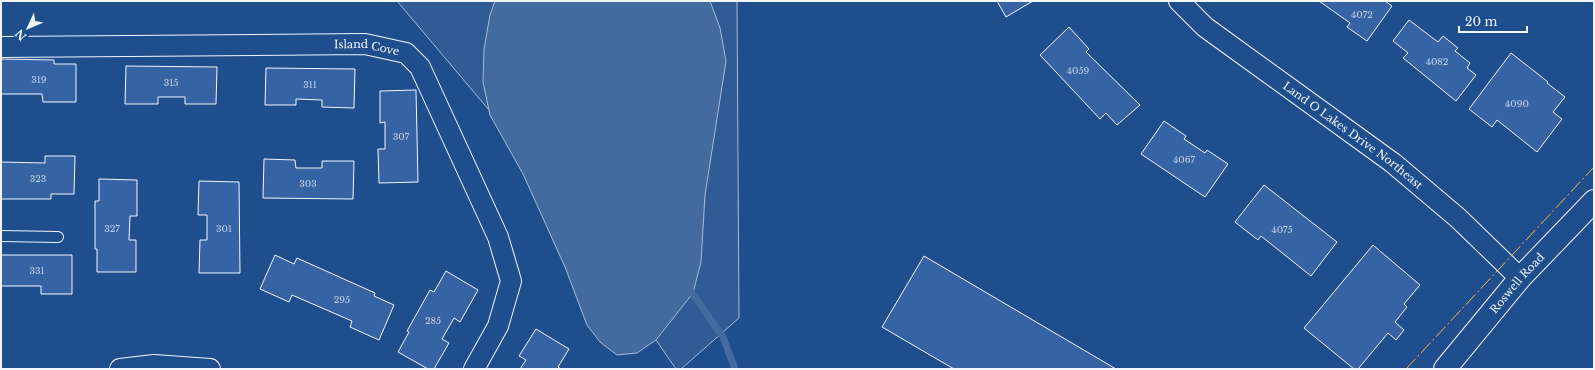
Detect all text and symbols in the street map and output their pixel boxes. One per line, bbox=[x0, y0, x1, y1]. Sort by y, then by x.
north arrow bbox=[8, 8, 48, 48]
scale bar bbox=[1459, 8, 1527, 34]
house number: 4072 bbox=[1351, 9, 1373, 20]
text: 20 m bbox=[1465, 14, 1497, 29]
text: N bbox=[12, 26, 29, 44]
street label: Island Cove bbox=[334, 37, 401, 58]
house number: 4082 bbox=[1426, 56, 1448, 67]
house number: 4059 bbox=[1067, 65, 1090, 76]
house number: 319 bbox=[31, 74, 47, 85]
house number: 315 bbox=[164, 77, 178, 88]
house number: 311 bbox=[303, 79, 317, 90]
street label: Land O Lakes Drive Northeast bbox=[1280, 79, 1426, 193]
house number: 4090 bbox=[1505, 98, 1529, 109]
house number: 307 bbox=[393, 131, 410, 142]
house number: 4067 bbox=[1173, 154, 1195, 165]
house number: 323 bbox=[30, 173, 46, 184]
house number: 303 bbox=[299, 178, 317, 189]
house number: 327 bbox=[104, 223, 120, 234]
house number: 301 bbox=[216, 223, 232, 234]
house number: 4075 bbox=[1271, 224, 1293, 235]
street label: Roswell Road bbox=[1487, 250, 1548, 316]
house number: 331 bbox=[29, 265, 45, 276]
house number: 295 bbox=[334, 294, 350, 305]
house number: 285 bbox=[425, 315, 441, 326]

